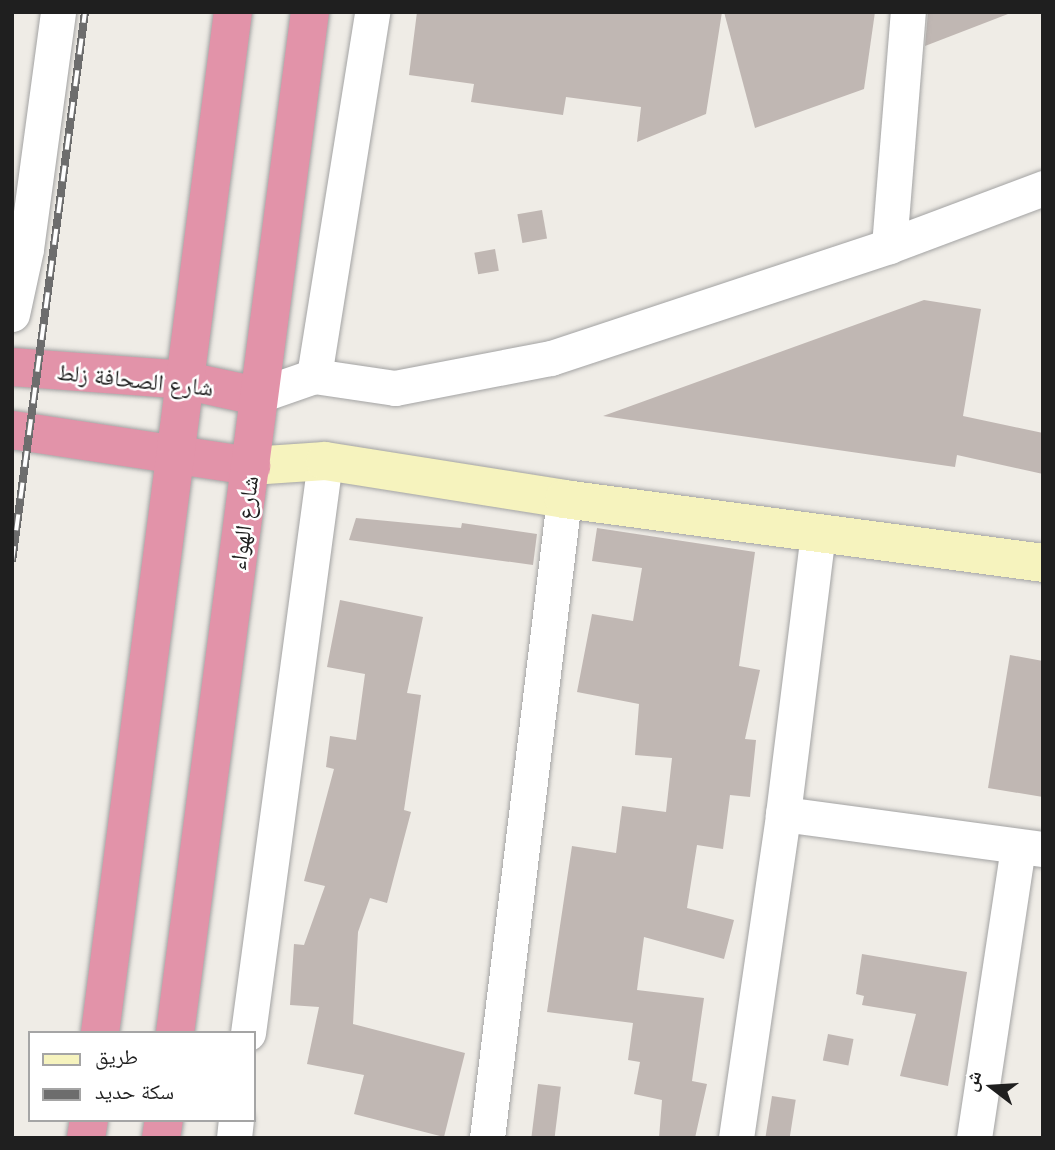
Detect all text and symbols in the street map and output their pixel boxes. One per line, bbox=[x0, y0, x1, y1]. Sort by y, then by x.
street label: شارع الصحافة زلط bbox=[55, 358, 215, 402]
street label: شارع الهواء bbox=[224, 474, 264, 572]
legend bbox=[28, 1031, 256, 1122]
text: طريق bbox=[95, 1043, 138, 1070]
north arrow bbox=[957, 1052, 1027, 1122]
text: ش bbox=[957, 1068, 986, 1094]
text: سكة حديد bbox=[95, 1078, 174, 1105]

